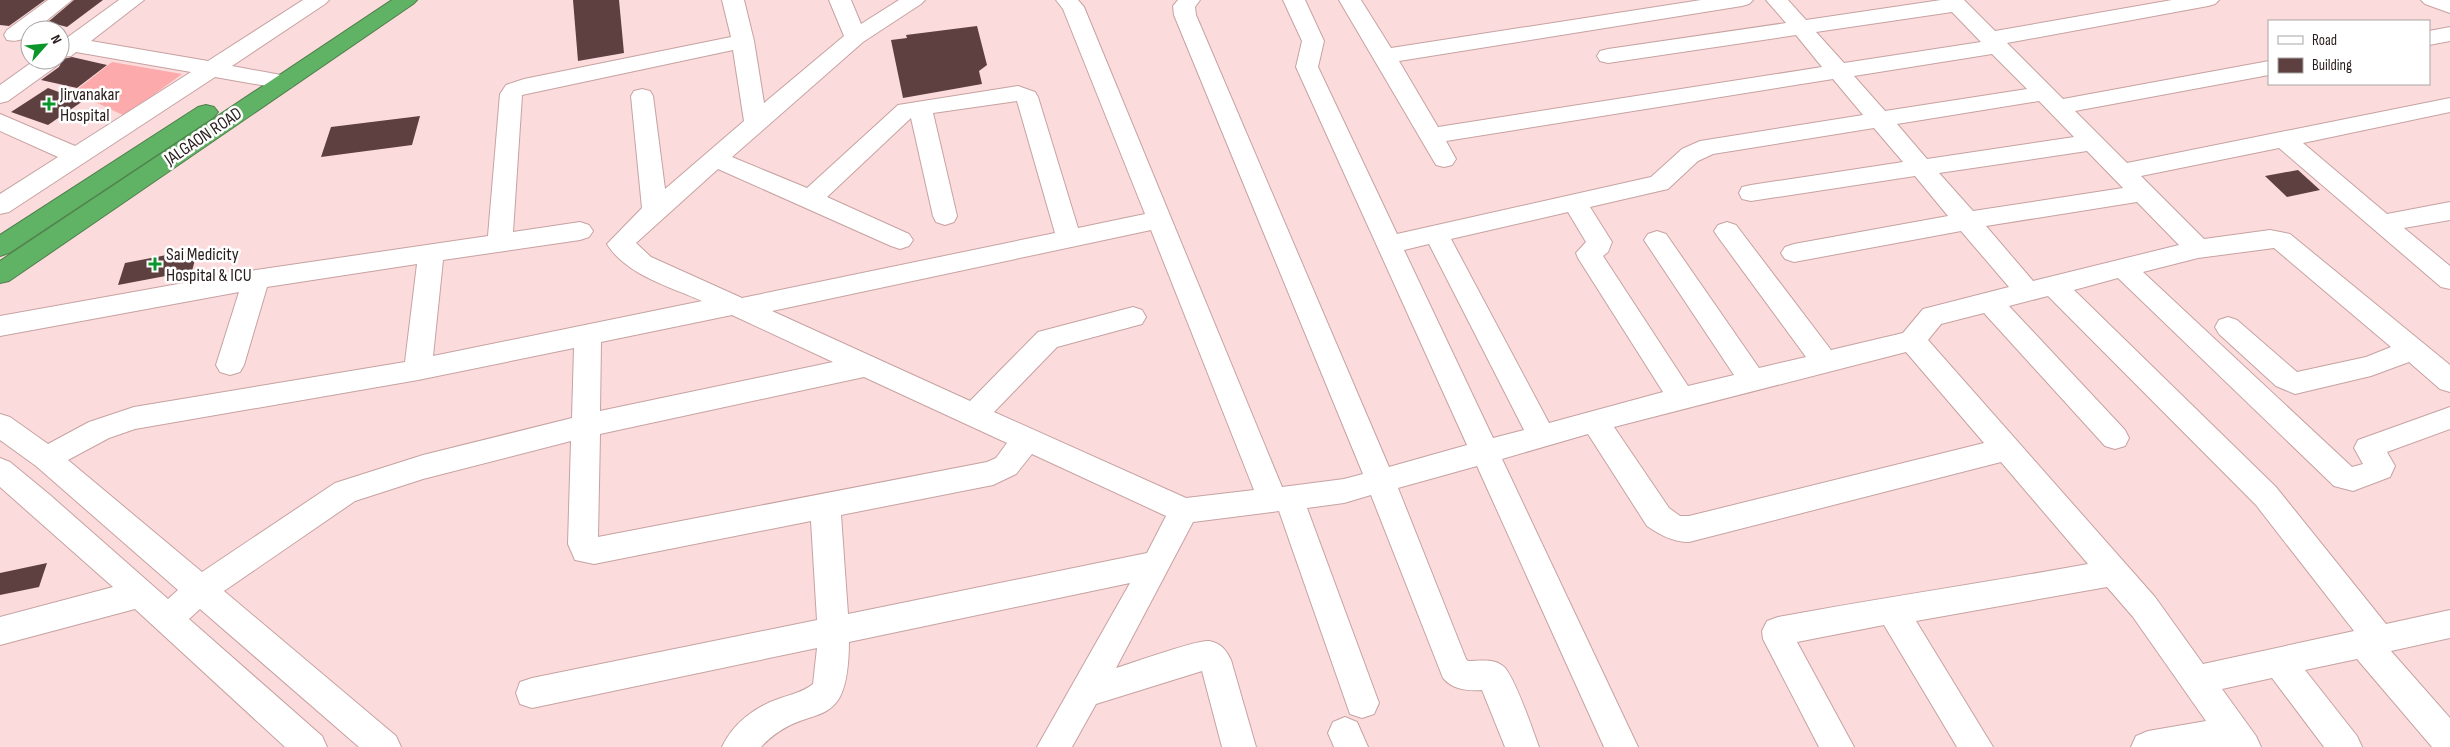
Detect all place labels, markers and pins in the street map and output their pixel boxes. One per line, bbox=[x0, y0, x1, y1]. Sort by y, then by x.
place label: Jirvanakar Hospital bbox=[59, 84, 120, 126]
marker: Jirvanakar Hospital bbox=[42, 97, 56, 111]
place label: Sai Medicity Hospital & ICU bbox=[166, 244, 252, 286]
marker: Sai Medicity Hospital & ICU bbox=[148, 257, 162, 271]

